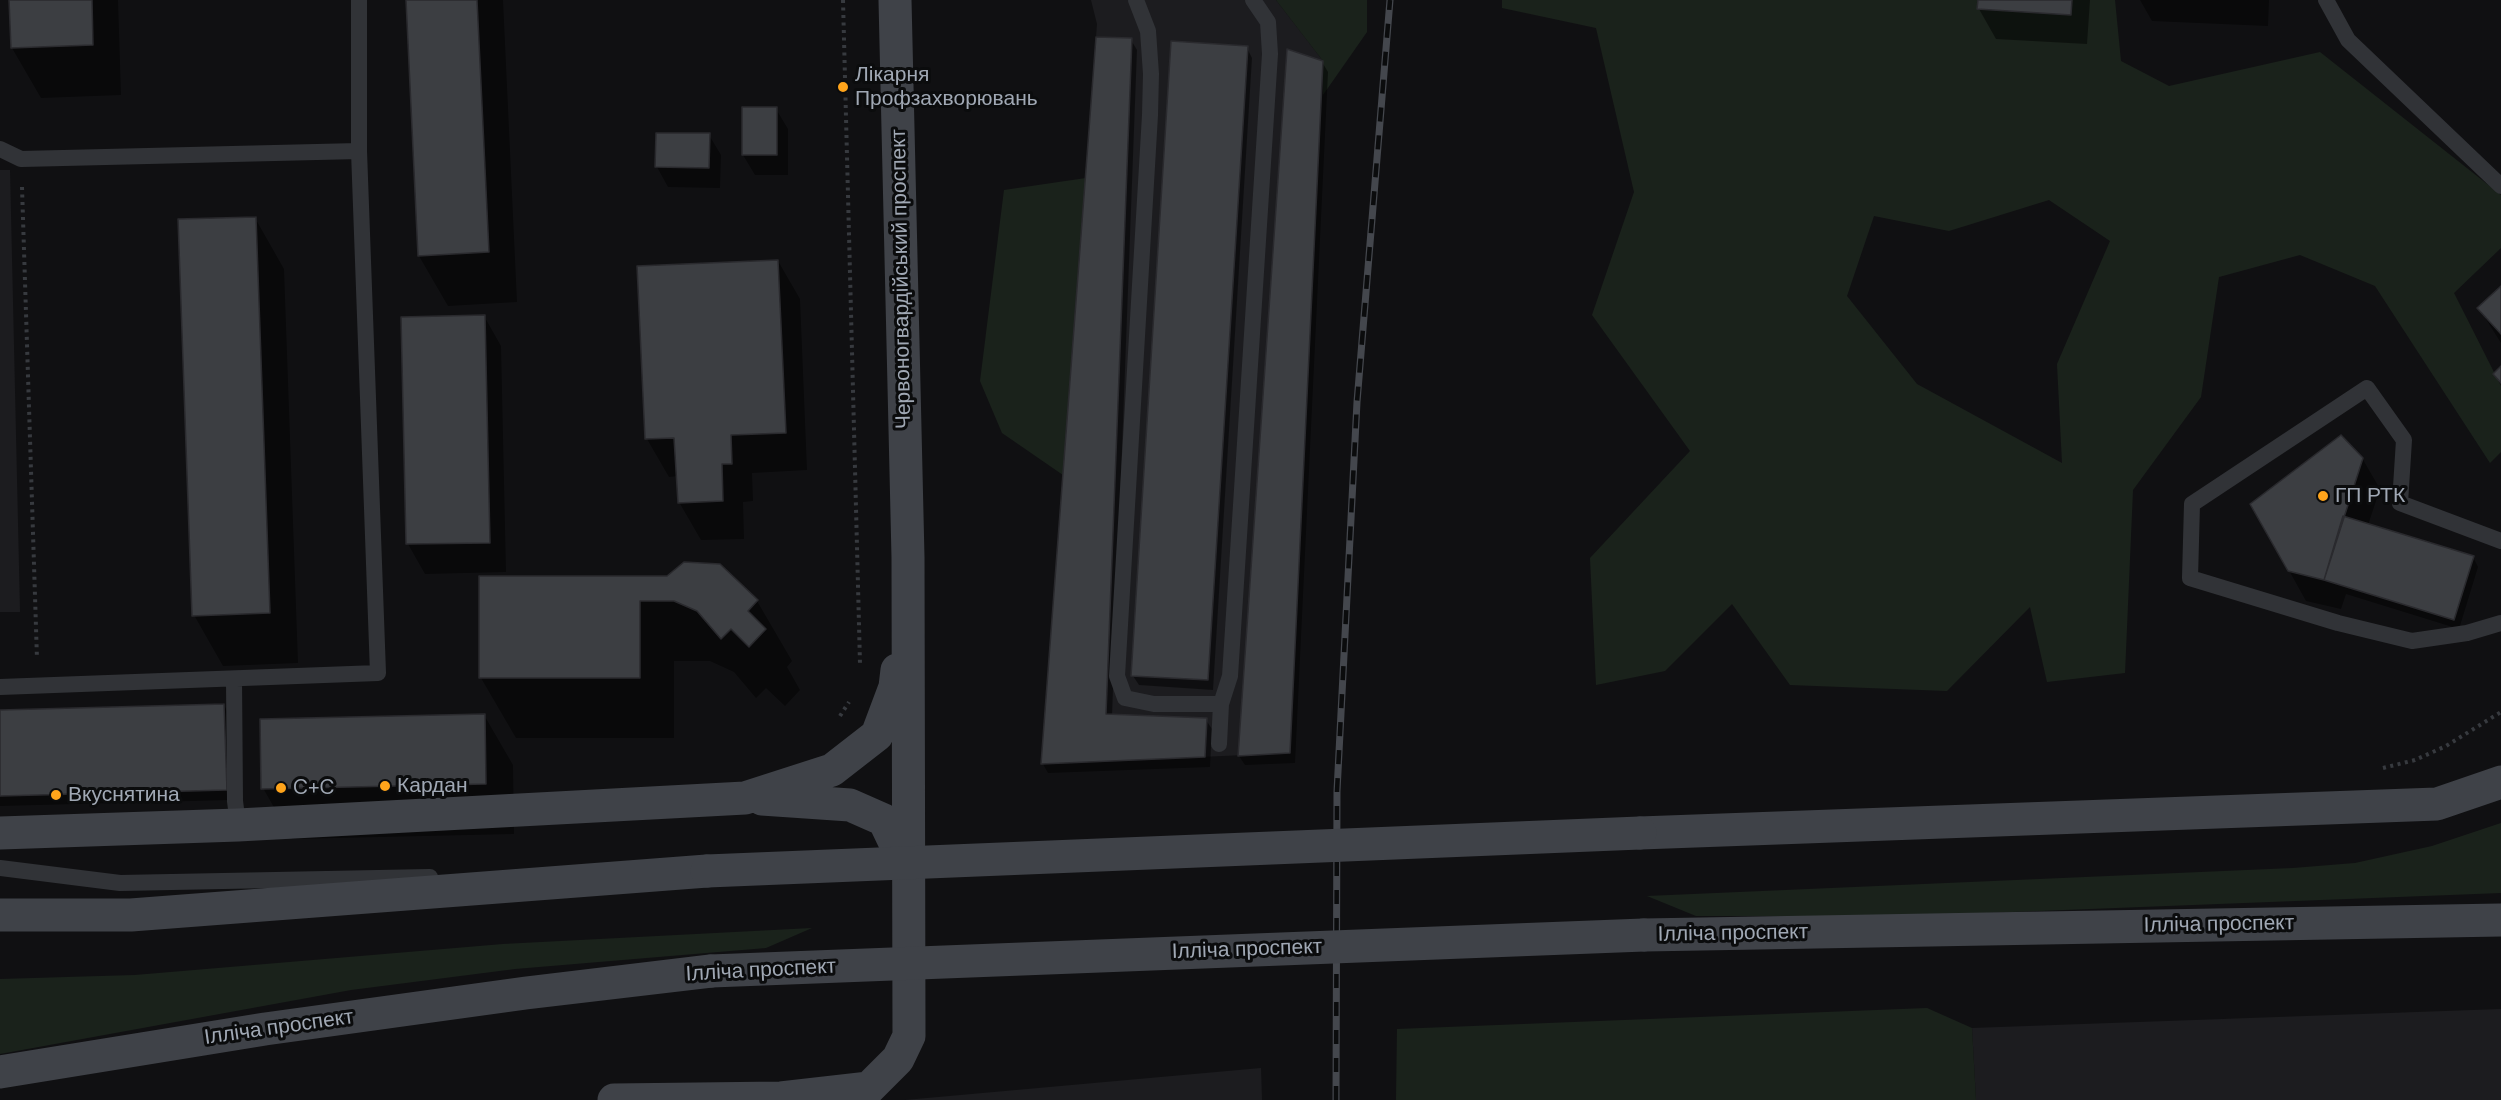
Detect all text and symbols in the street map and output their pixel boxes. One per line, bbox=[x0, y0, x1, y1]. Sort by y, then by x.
place label: Лікарня Профзахворювань bbox=[855, 62, 1038, 112]
marker: Лікарня Профзахворювань bbox=[836, 80, 850, 94]
street label: Червоногвардійський проспект bbox=[887, 129, 917, 429]
place label: ГП РТК bbox=[2335, 483, 2405, 509]
marker: ГП РТК bbox=[2316, 489, 2330, 503]
place label: Кардан bbox=[397, 773, 468, 799]
place label: C+C bbox=[293, 775, 335, 801]
marker: Кардан bbox=[378, 779, 392, 793]
marker: C+C bbox=[274, 781, 288, 795]
place label: Вкуснятина bbox=[68, 782, 180, 808]
marker: Вкуснятина bbox=[49, 788, 63, 802]
street label: Ілліча проспект bbox=[2144, 911, 2294, 939]
street label: Ілліча проспект bbox=[1658, 920, 1808, 948]
street label: Ілліча проспект bbox=[1171, 935, 1323, 965]
street label: Ілліча проспект bbox=[685, 954, 837, 988]
street label: Ілліча проспект bbox=[203, 1005, 355, 1051]

